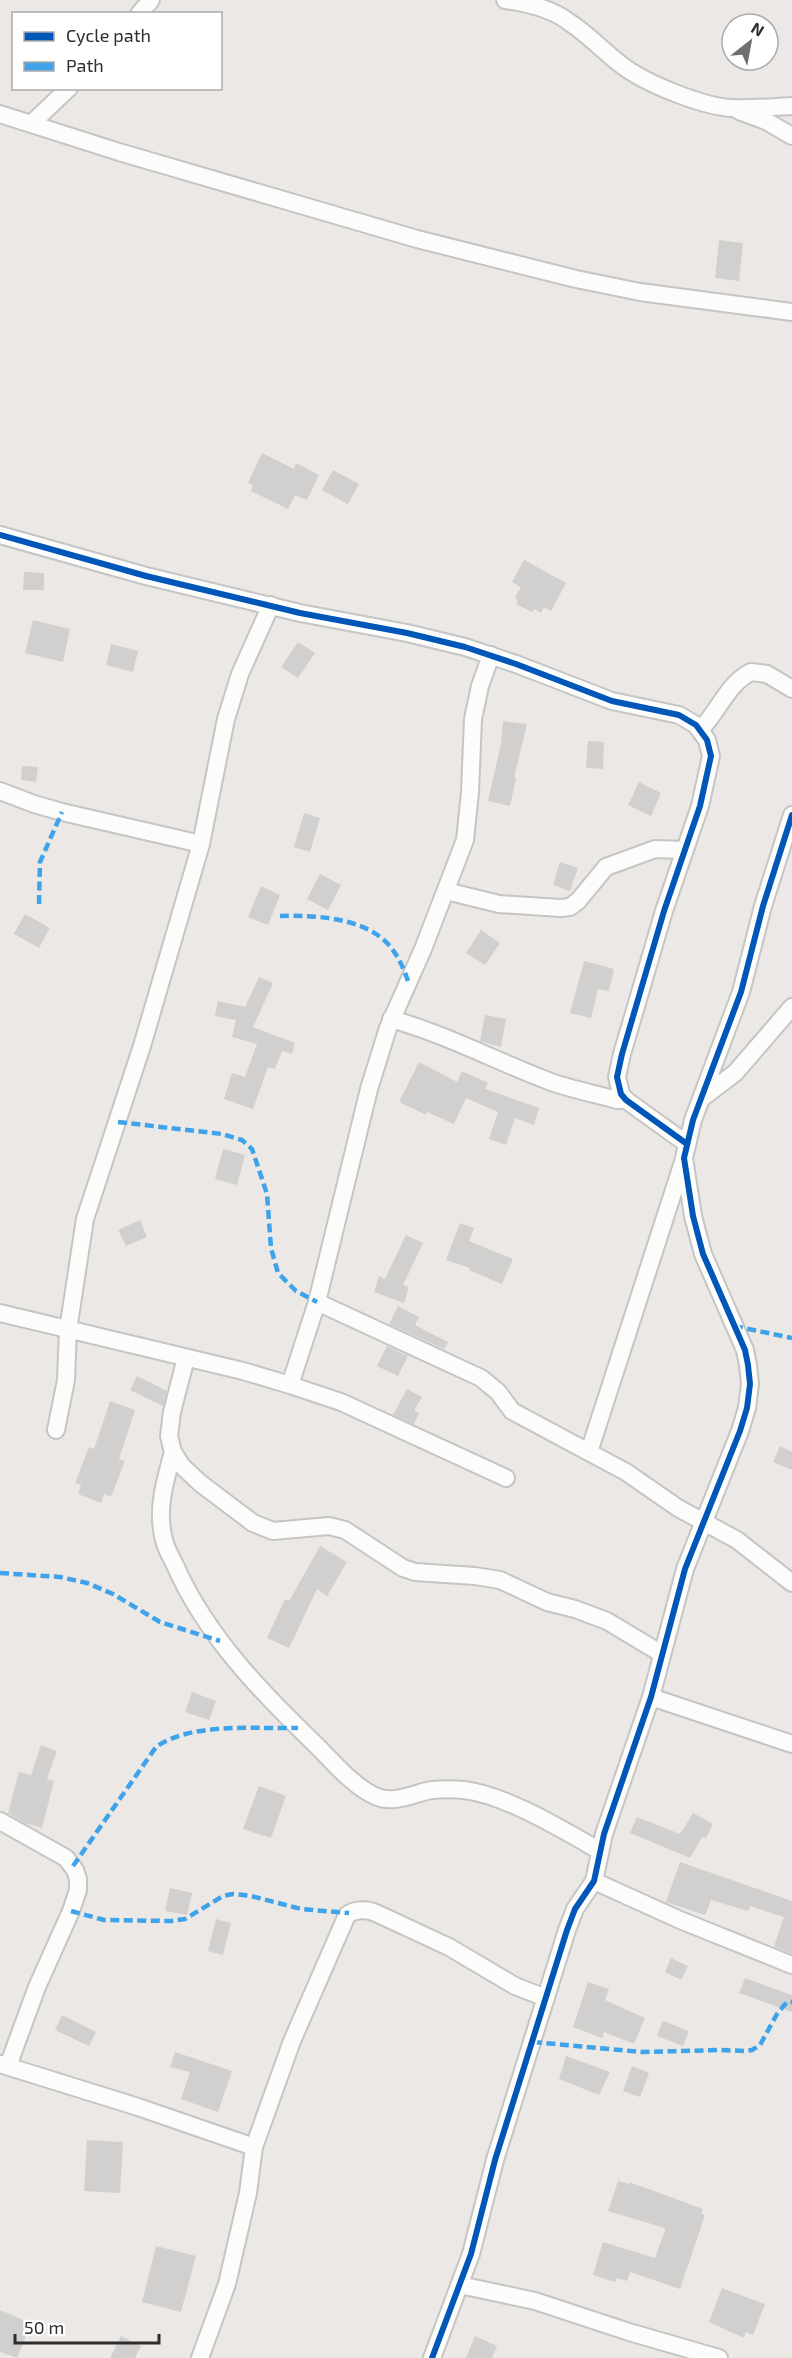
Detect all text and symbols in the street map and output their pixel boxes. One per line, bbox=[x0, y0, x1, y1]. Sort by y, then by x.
legend bbox=[12, 12, 222, 90]
north arrow bbox=[720, 12, 780, 72]
text: N bbox=[748, 18, 768, 40]
text: Cycle path bbox=[66, 24, 151, 46]
text: Path bbox=[66, 54, 104, 76]
scale bar bbox=[15, 2307, 159, 2345]
text: 50 m bbox=[24, 2316, 64, 2338]

